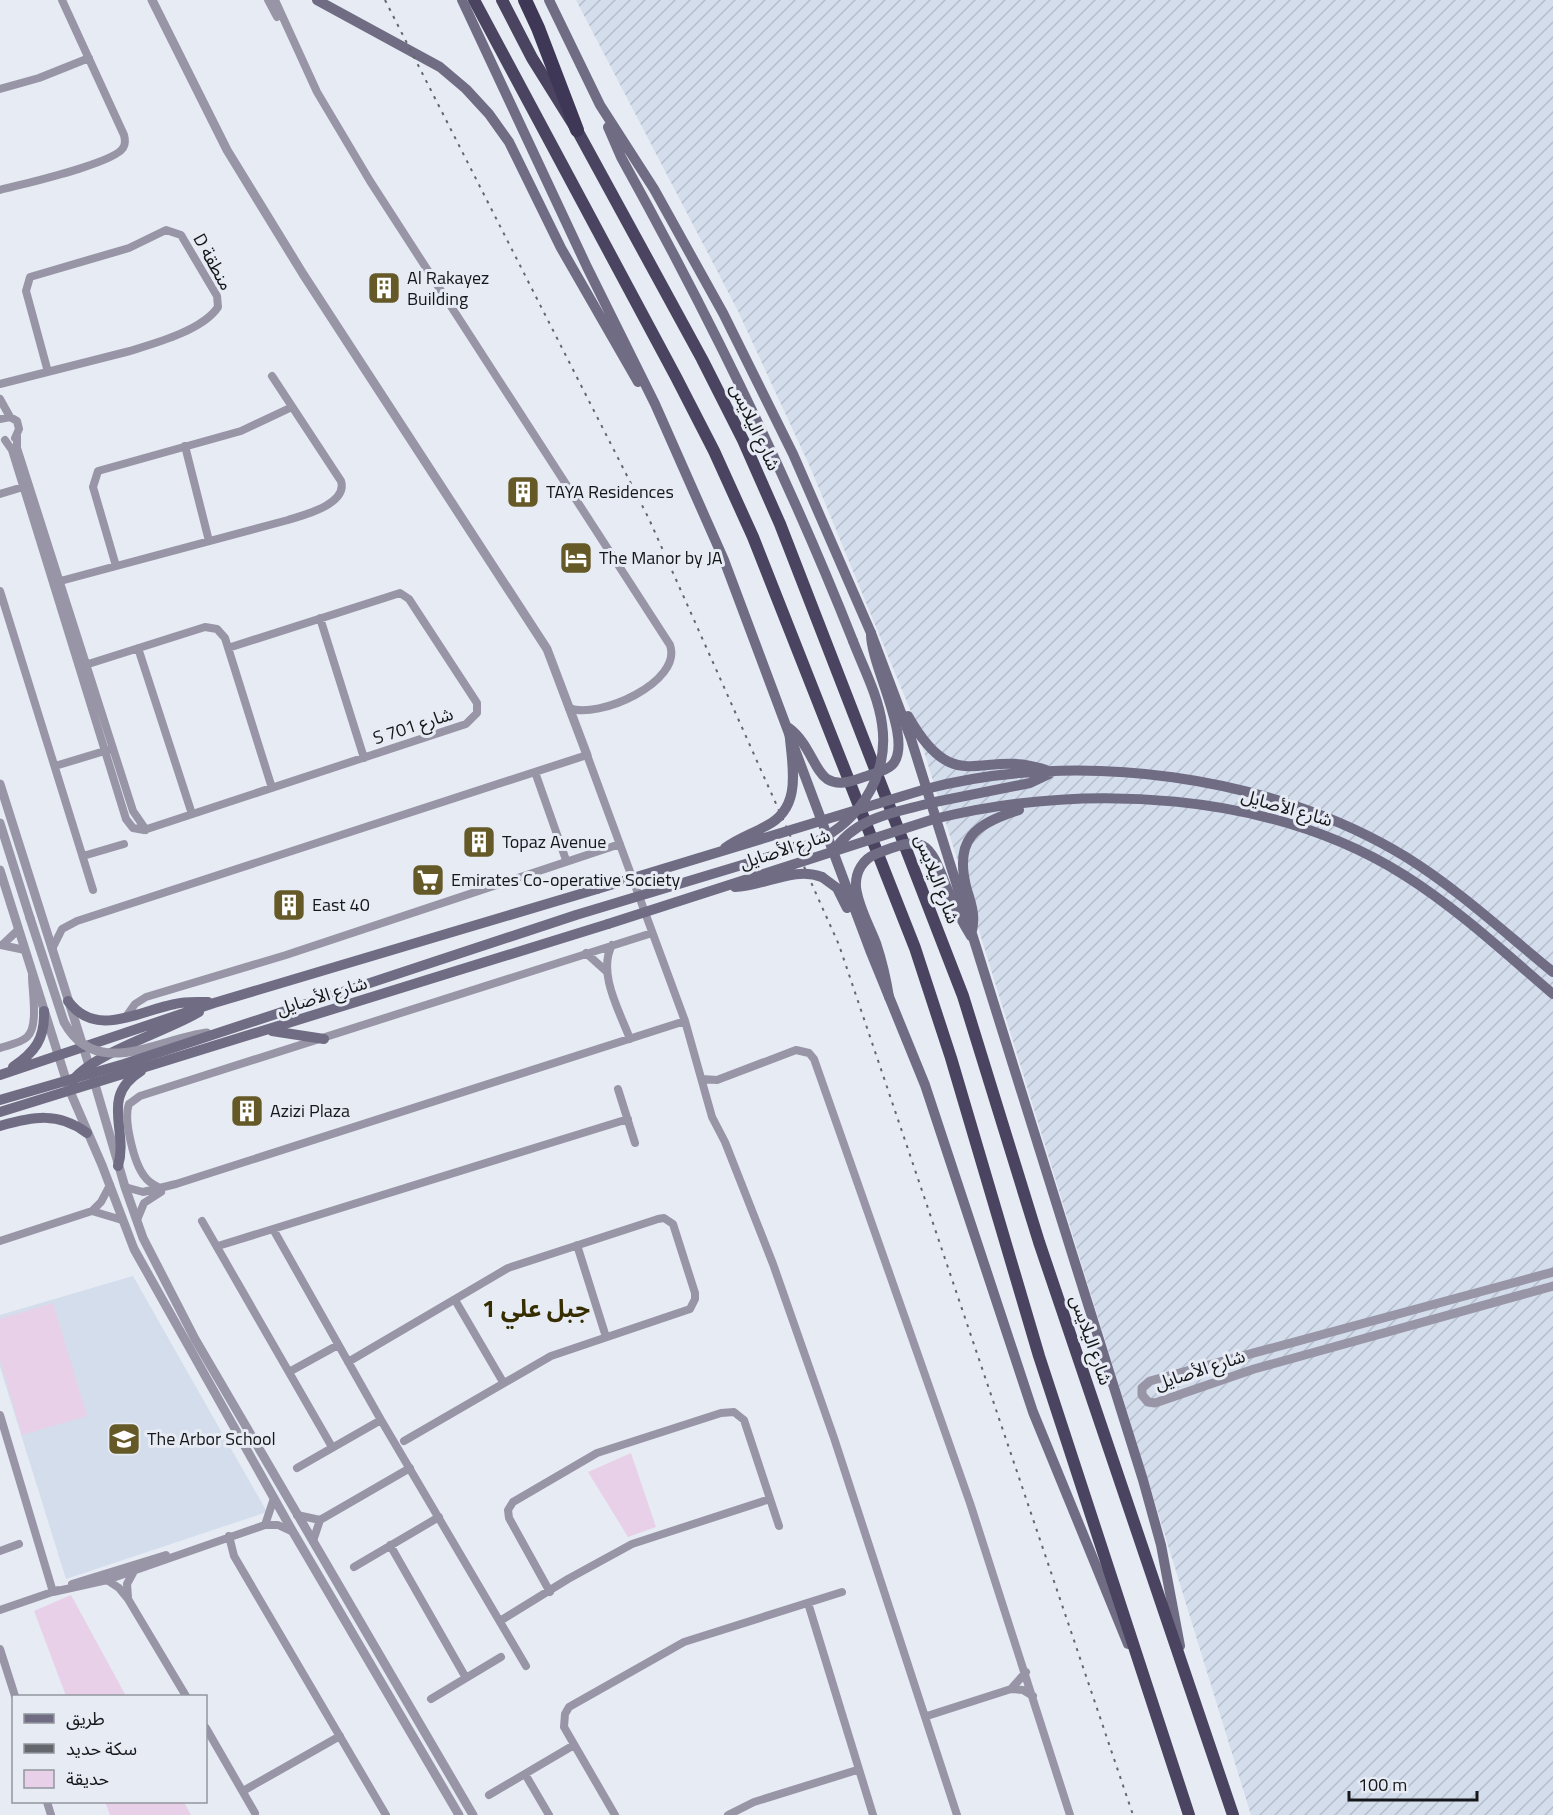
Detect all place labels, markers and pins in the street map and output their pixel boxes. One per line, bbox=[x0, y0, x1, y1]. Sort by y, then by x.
place label: Al Rakayez Building bbox=[407, 264, 489, 312]
building icon: Al Rakayez Building bbox=[366, 270, 402, 306]
building icon: TAYA Residences bbox=[505, 474, 541, 510]
place label: TAYA Residences bbox=[546, 478, 674, 505]
hotel icon: The Manor by JA bbox=[558, 540, 594, 576]
place label: The Manor by JA bbox=[599, 544, 723, 571]
building icon: Topaz Avenue bbox=[461, 824, 497, 860]
place label: Topaz Avenue bbox=[502, 828, 606, 855]
supermarket icon: Emirates Co-operative Society bbox=[410, 862, 446, 898]
place label: Emirates Co-operative Society bbox=[451, 866, 680, 893]
building icon: East 40 bbox=[271, 887, 307, 923]
place label: East 40 bbox=[312, 891, 370, 918]
building icon: Azizi Plaza bbox=[229, 1093, 265, 1129]
place label: Azizi Plaza bbox=[270, 1097, 350, 1124]
school or university icon: The Arbor School bbox=[106, 1421, 142, 1457]
place label: The Arbor School bbox=[147, 1425, 276, 1452]

